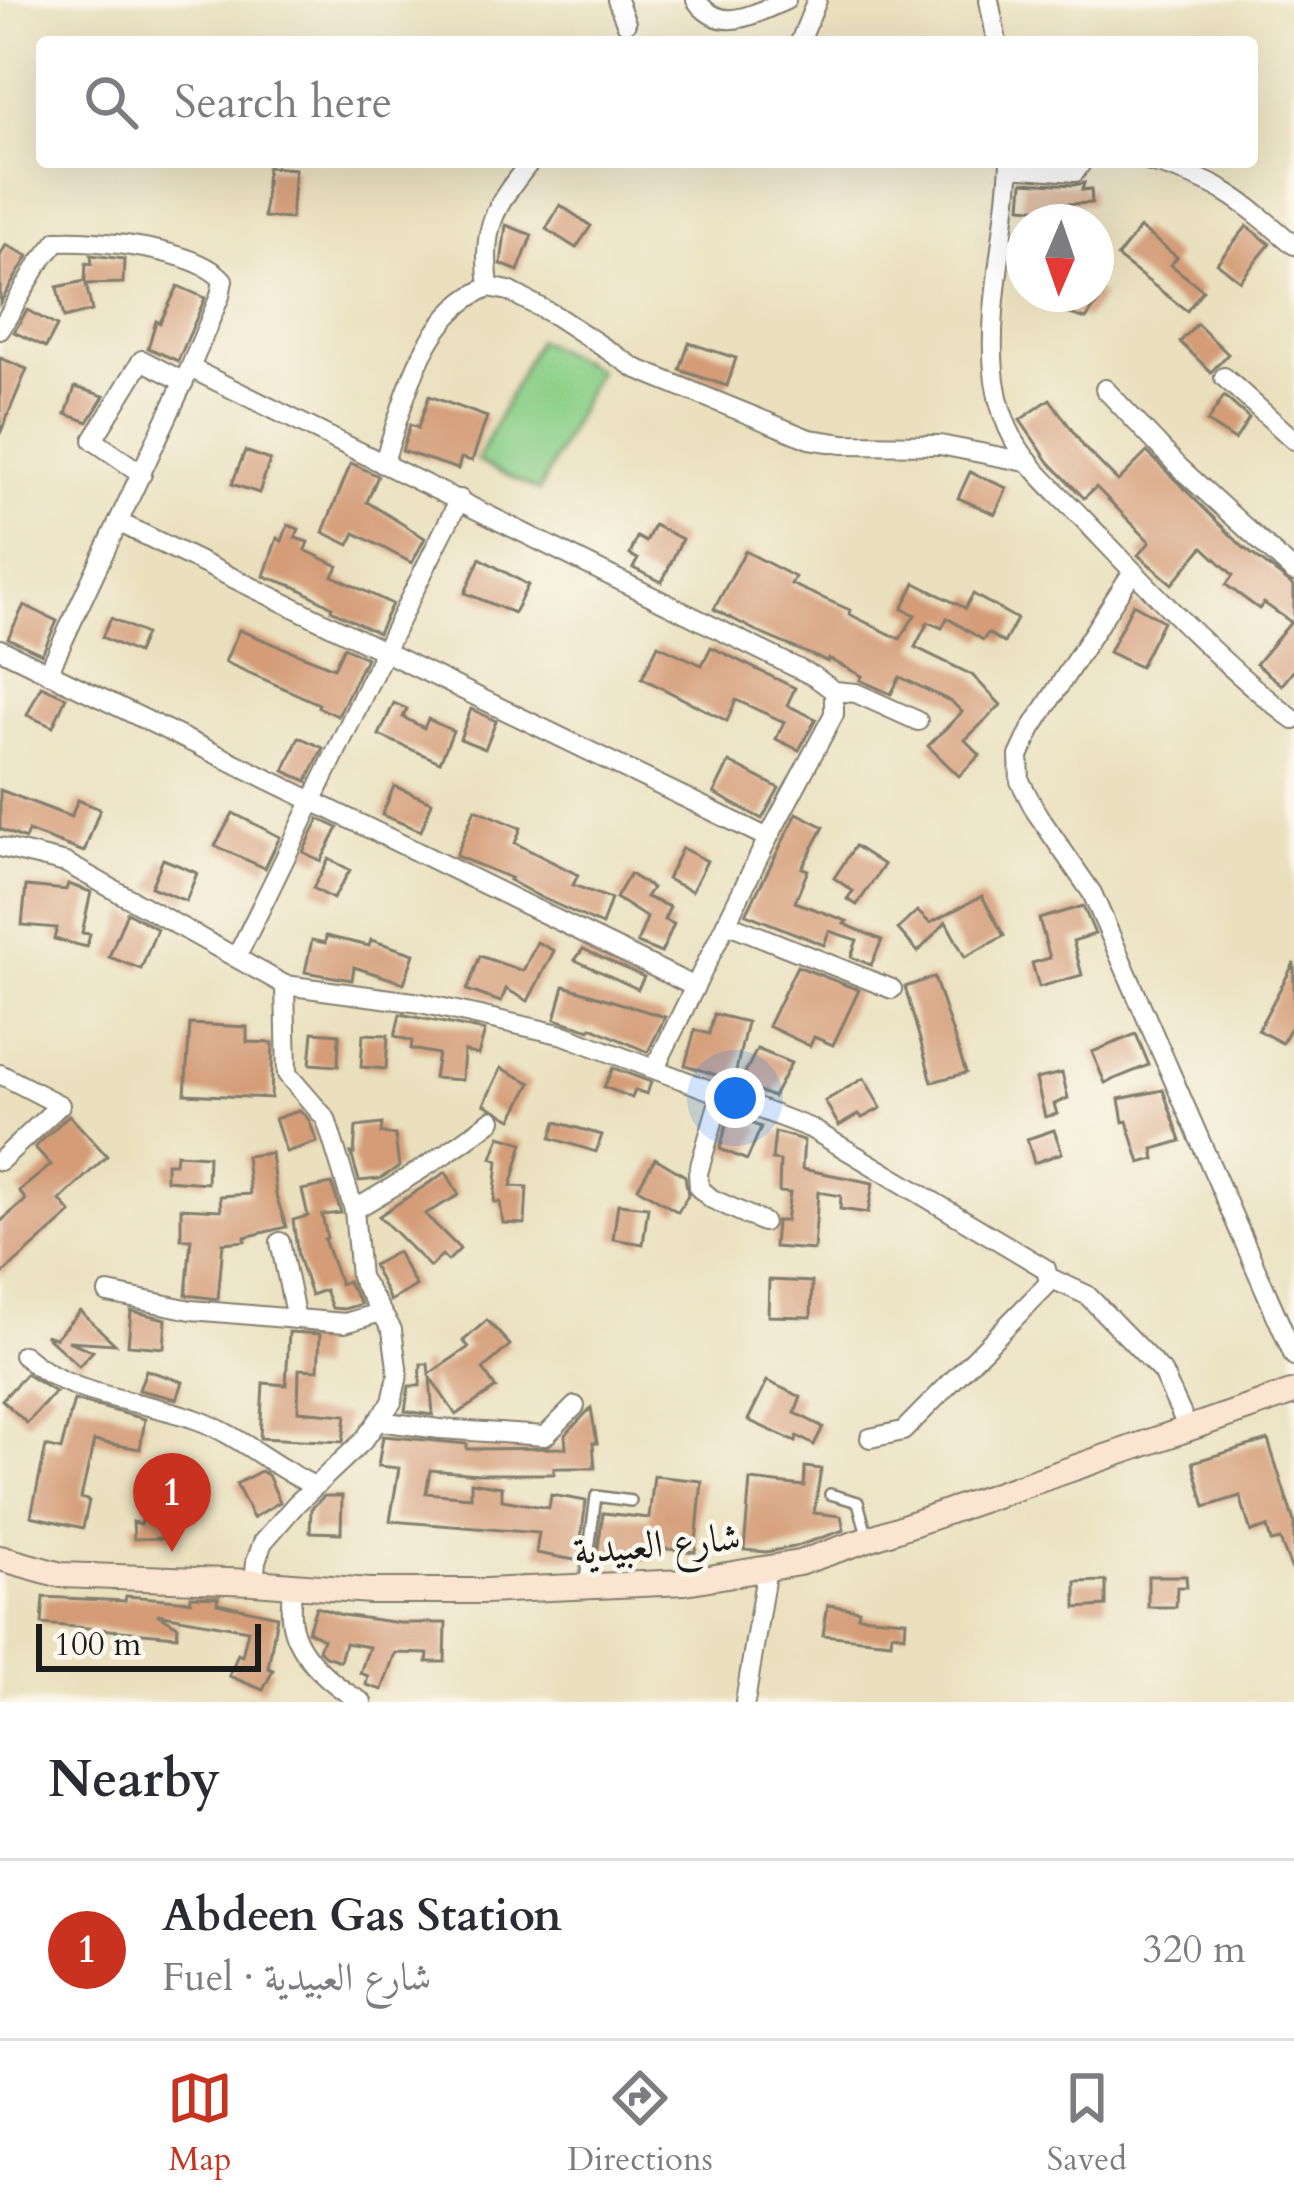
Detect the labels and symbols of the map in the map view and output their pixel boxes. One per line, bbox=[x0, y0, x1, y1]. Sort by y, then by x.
north arrow bbox=[1006, 204, 1114, 312]
your location bbox=[705, 1068, 765, 1128]
pin: 1 bbox=[133, 1453, 211, 1552]
street label: شارع العبيدية bbox=[571, 1511, 743, 1583]
scale bar bbox=[36, 1618, 261, 1671]

